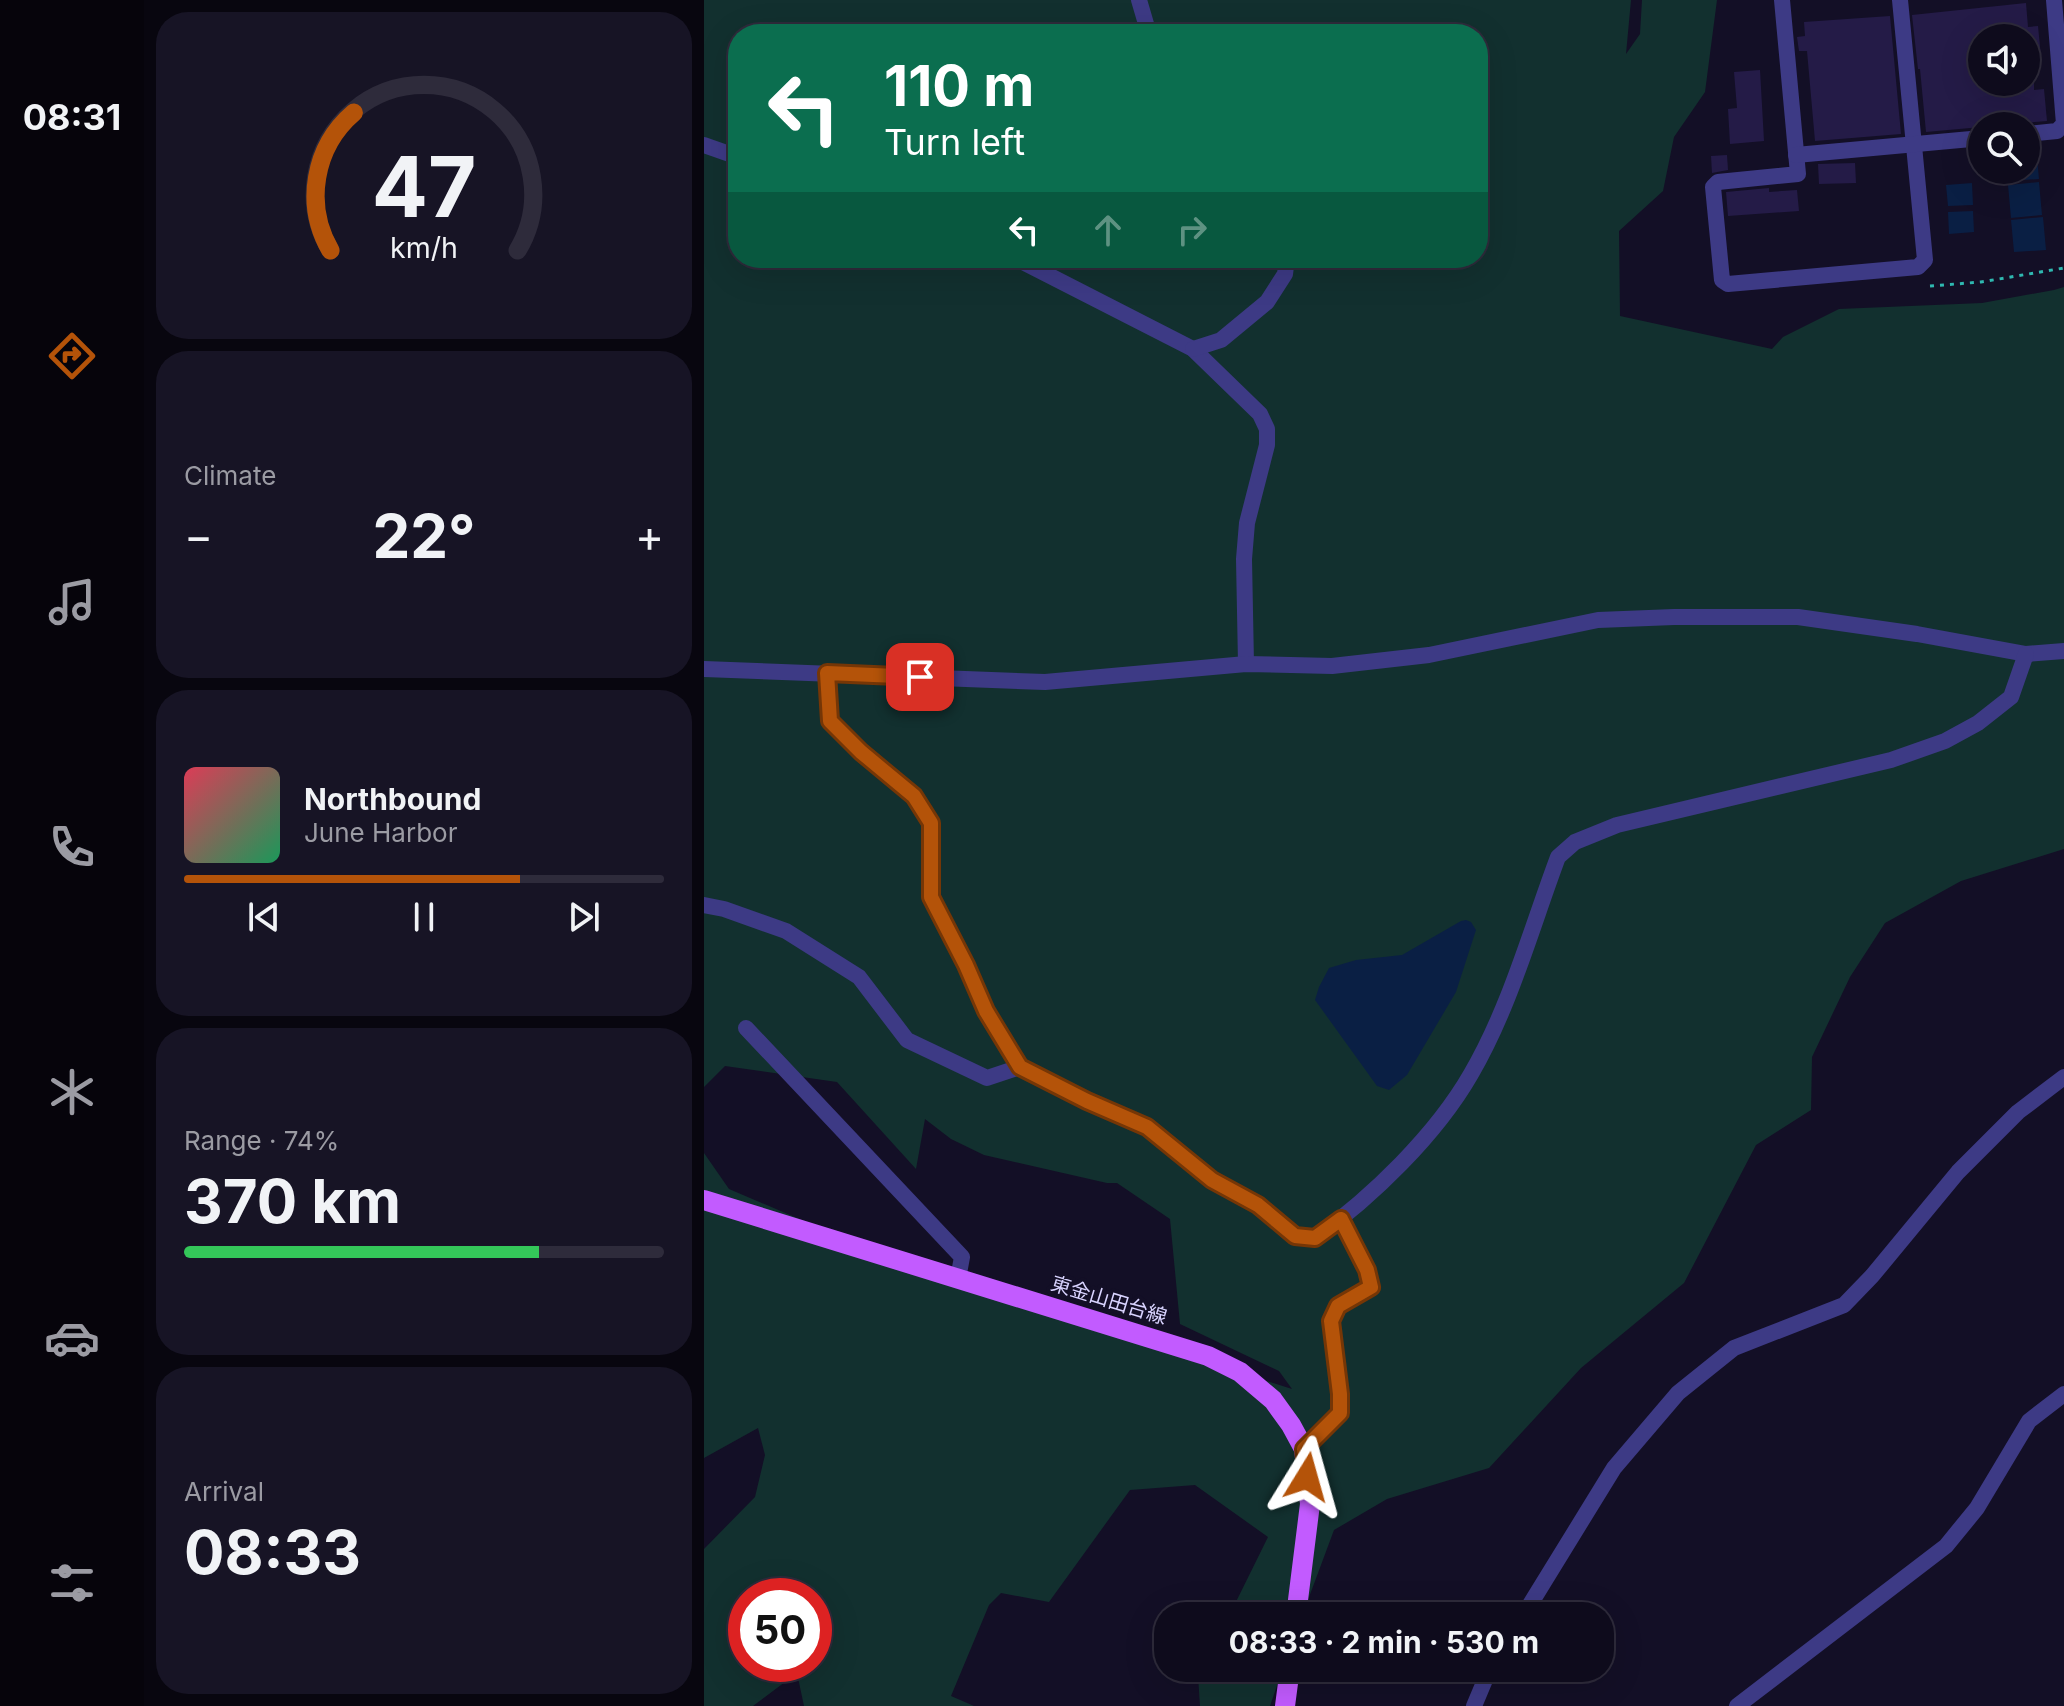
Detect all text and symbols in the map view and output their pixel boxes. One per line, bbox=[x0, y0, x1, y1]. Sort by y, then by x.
map controls bbox=[1968, 24, 2040, 184]
button: sound bbox=[1968, 24, 2040, 96]
text: 110 m bbox=[884, 52, 1034, 120]
icon: left bbox=[752, 56, 856, 160]
text: 08:31 bbox=[23, 95, 121, 139]
button: search bbox=[1968, 112, 2040, 184]
text: Turn left bbox=[884, 120, 1025, 164]
text: 47 bbox=[372, 136, 476, 237]
icon: left bbox=[1002, 208, 1046, 252]
icon: ahead bbox=[1086, 208, 1130, 252]
icon: right bbox=[1170, 208, 1214, 252]
text: km/h bbox=[390, 231, 458, 266]
icon: directions bbox=[44, 328, 100, 384]
text: Climate bbox=[184, 460, 276, 491]
text: 22° bbox=[372, 500, 476, 572]
text: − bbox=[184, 509, 213, 563]
text: + bbox=[635, 509, 664, 563]
icon: music bbox=[44, 574, 100, 630]
pin bbox=[886, 643, 954, 711]
icon: arrive bbox=[898, 655, 942, 699]
text: Northbound bbox=[304, 781, 481, 817]
text: June Harbor bbox=[304, 817, 457, 848]
icon: phone bbox=[44, 819, 100, 875]
icon: previous bbox=[242, 895, 286, 939]
icon: pause bbox=[402, 895, 446, 939]
icon: next bbox=[562, 895, 606, 939]
icon: climate bbox=[44, 1064, 100, 1120]
text: Range · 74% bbox=[184, 1125, 339, 1156]
text: 370 km bbox=[184, 1165, 401, 1237]
street label: 東金山田台線 bbox=[1048, 1271, 1170, 1329]
icon: car bbox=[44, 1310, 100, 1366]
position arrow bbox=[1265, 1435, 1349, 1519]
text: Arrival bbox=[184, 1476, 264, 1507]
text: 08:33 bbox=[184, 1516, 361, 1588]
icon: filters bbox=[44, 1555, 100, 1611]
speed limit sign: 50 bbox=[728, 1578, 832, 1682]
text: 08:33 · 2 min · 530 m bbox=[1229, 1624, 1539, 1660]

